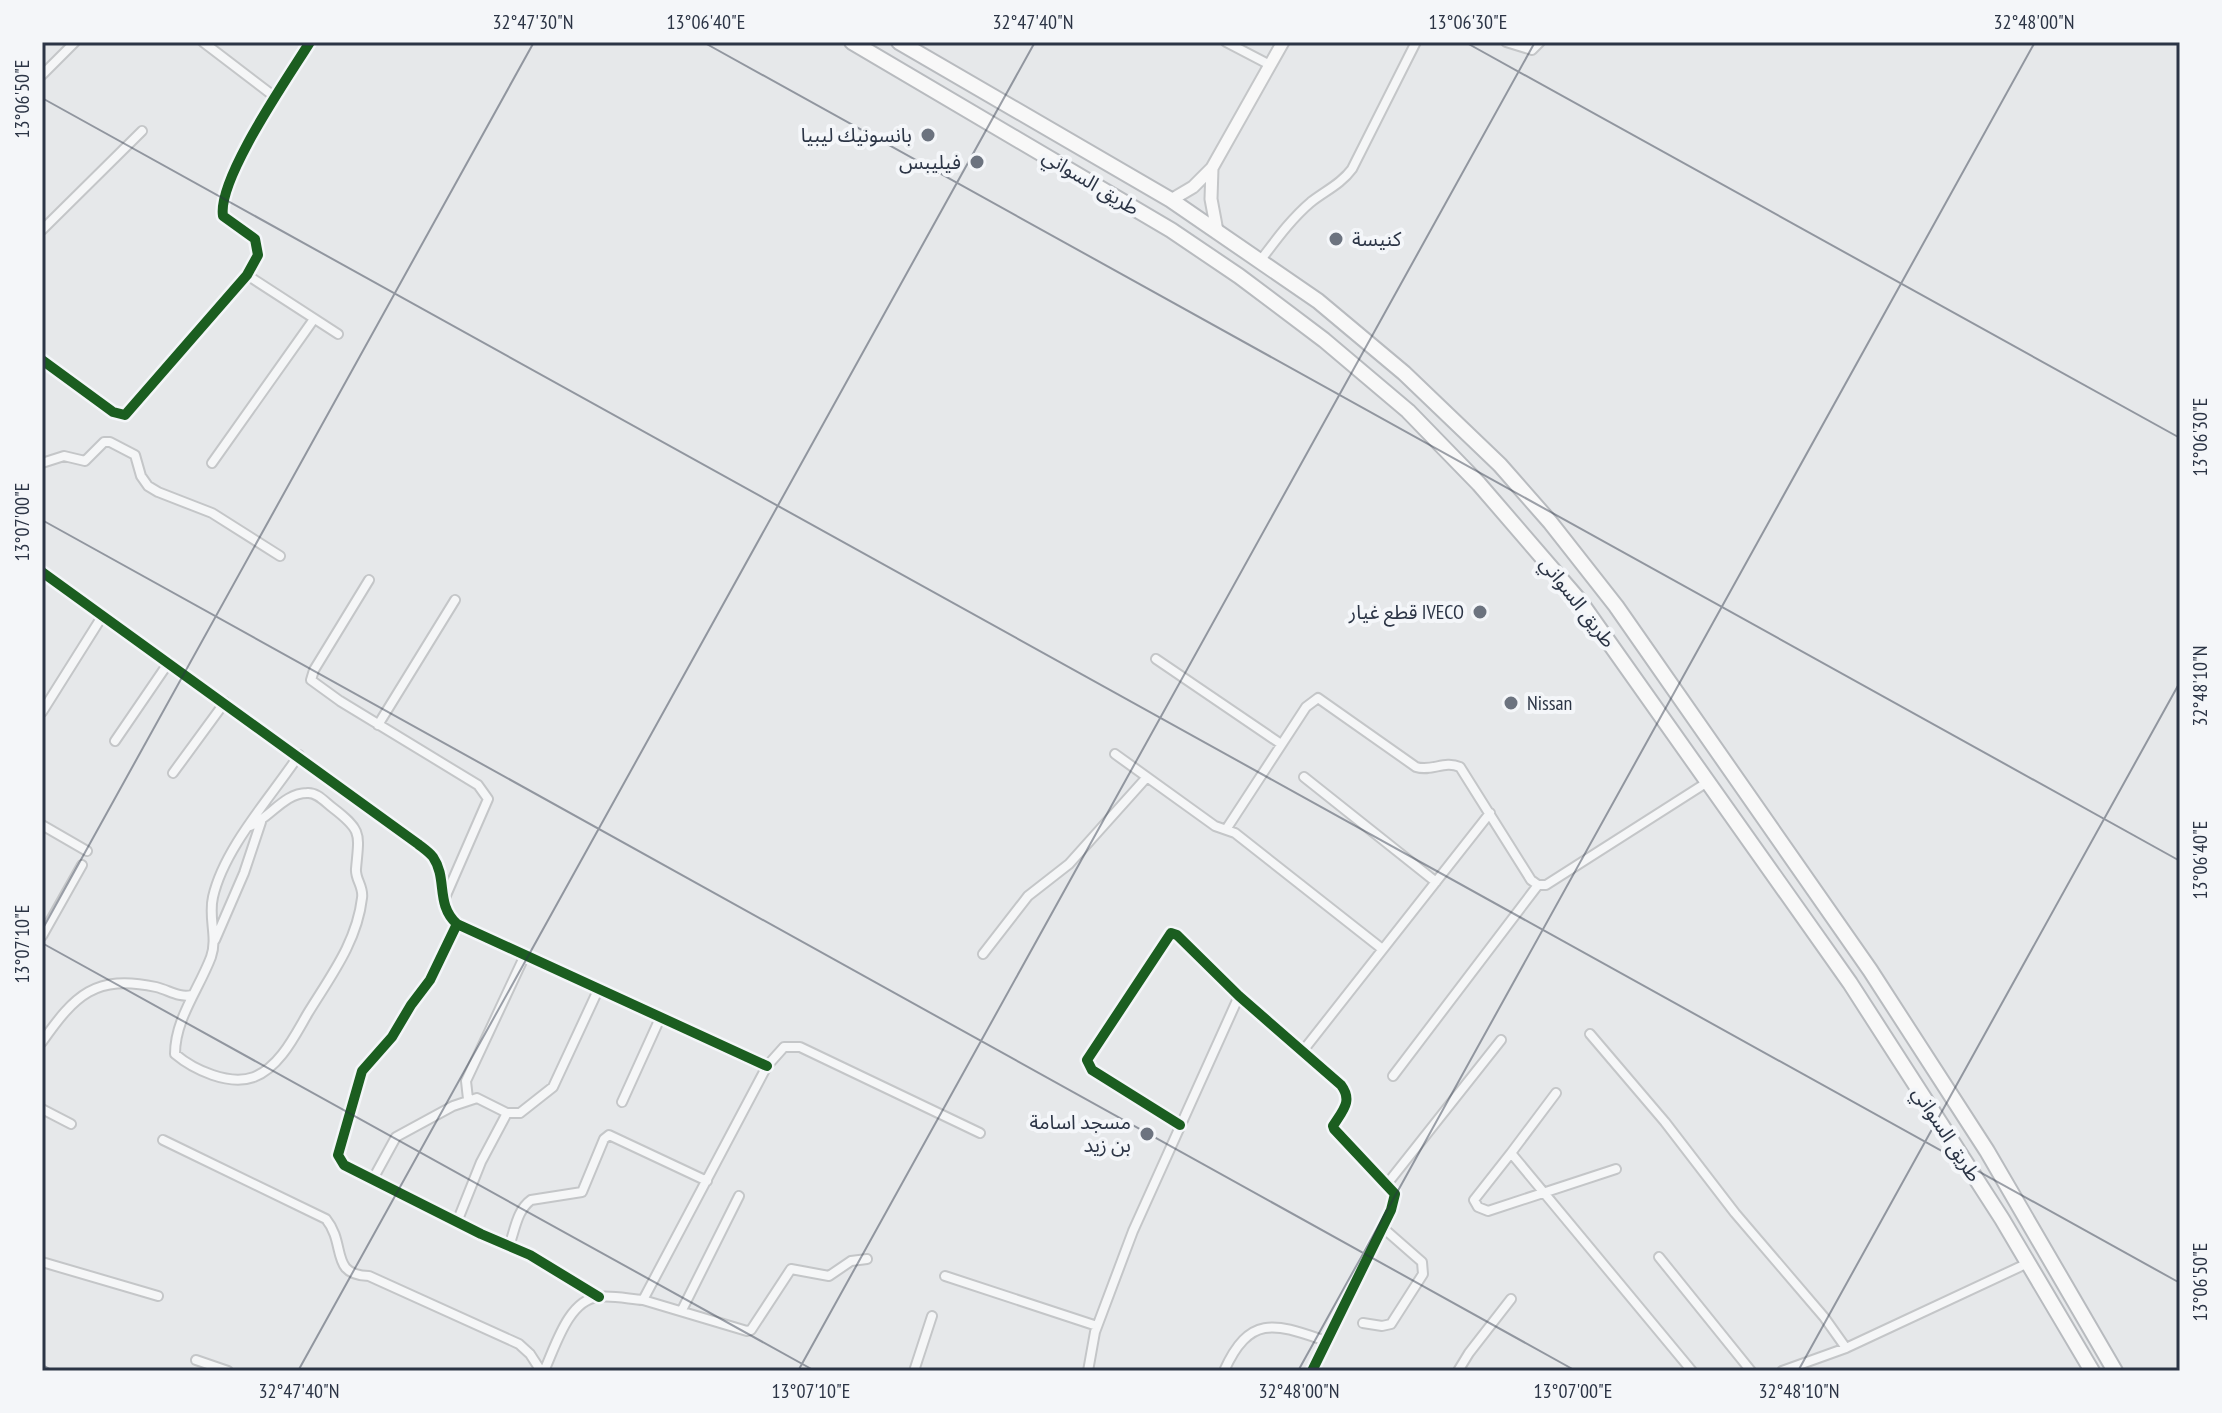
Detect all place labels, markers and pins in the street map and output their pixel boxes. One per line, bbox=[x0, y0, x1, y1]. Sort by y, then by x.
place label: بانسونيك ليبيا bbox=[801, 122, 912, 148]
marker: بانسونيك ليبيا bbox=[919, 126, 937, 144]
place label: فيليبس bbox=[899, 149, 961, 175]
marker: فيليبس bbox=[968, 153, 986, 171]
place label: كنيسة bbox=[1352, 226, 1402, 252]
marker: كنيسة bbox=[1327, 230, 1345, 248]
place label: قطع غيار IVECO bbox=[1348, 599, 1464, 627]
marker: قطع غيار IVECO bbox=[1471, 603, 1489, 621]
place label: Nissan bbox=[1527, 690, 1572, 716]
marker: Nissan bbox=[1502, 694, 1520, 712]
place label: مسجد اسامة بن زيد bbox=[1029, 1109, 1131, 1158]
marker: مسجد اسامة بن زيد bbox=[1138, 1125, 1156, 1143]

